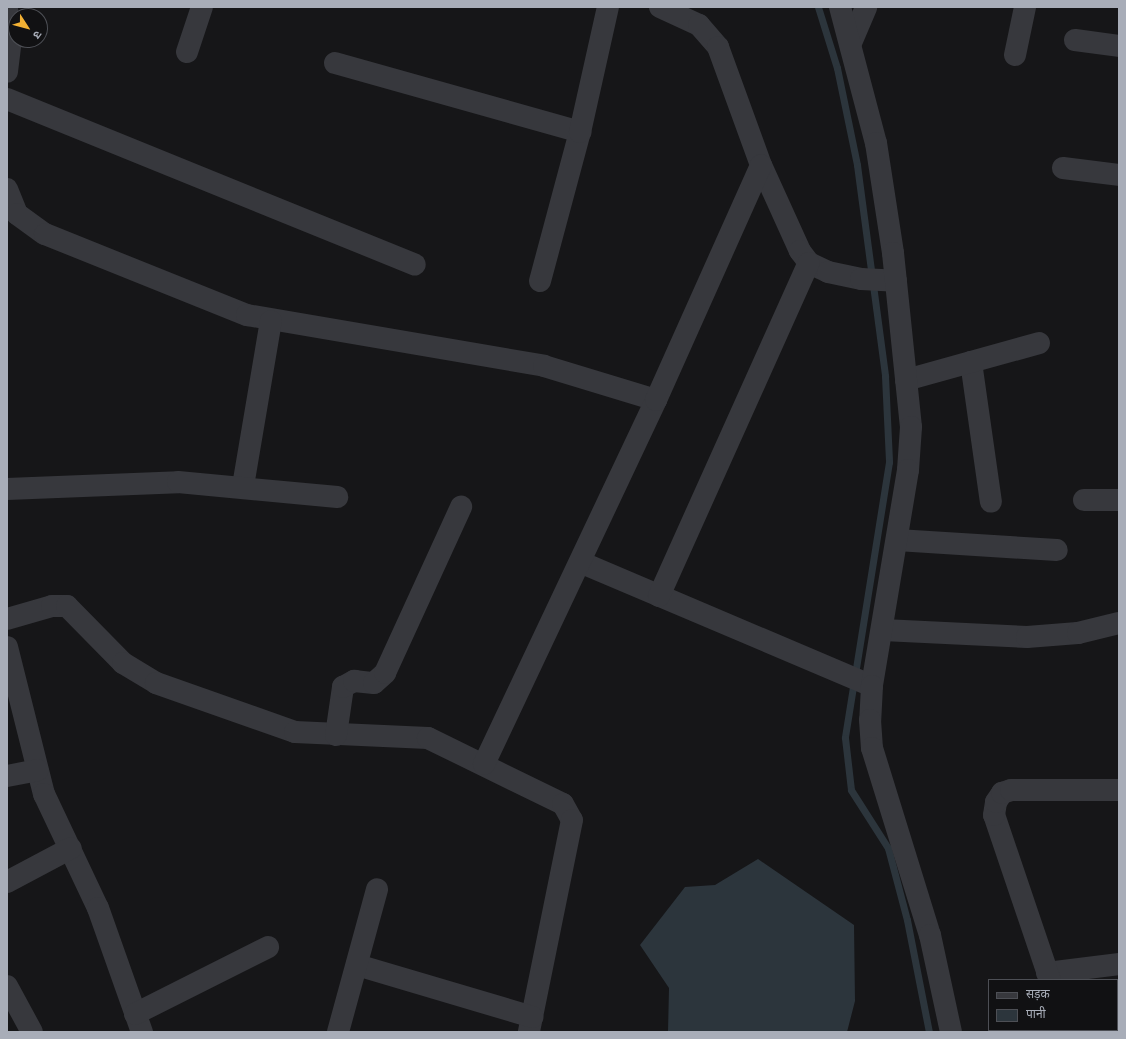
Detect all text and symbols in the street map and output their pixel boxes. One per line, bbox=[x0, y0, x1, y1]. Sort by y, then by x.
north arrow bbox=[8, 8, 48, 48]
text: उ bbox=[30, 28, 44, 41]
legend bbox=[988, 979, 1118, 1031]
text: सड़क bbox=[1026, 987, 1050, 1001]
text: पानी bbox=[1026, 1007, 1046, 1021]

